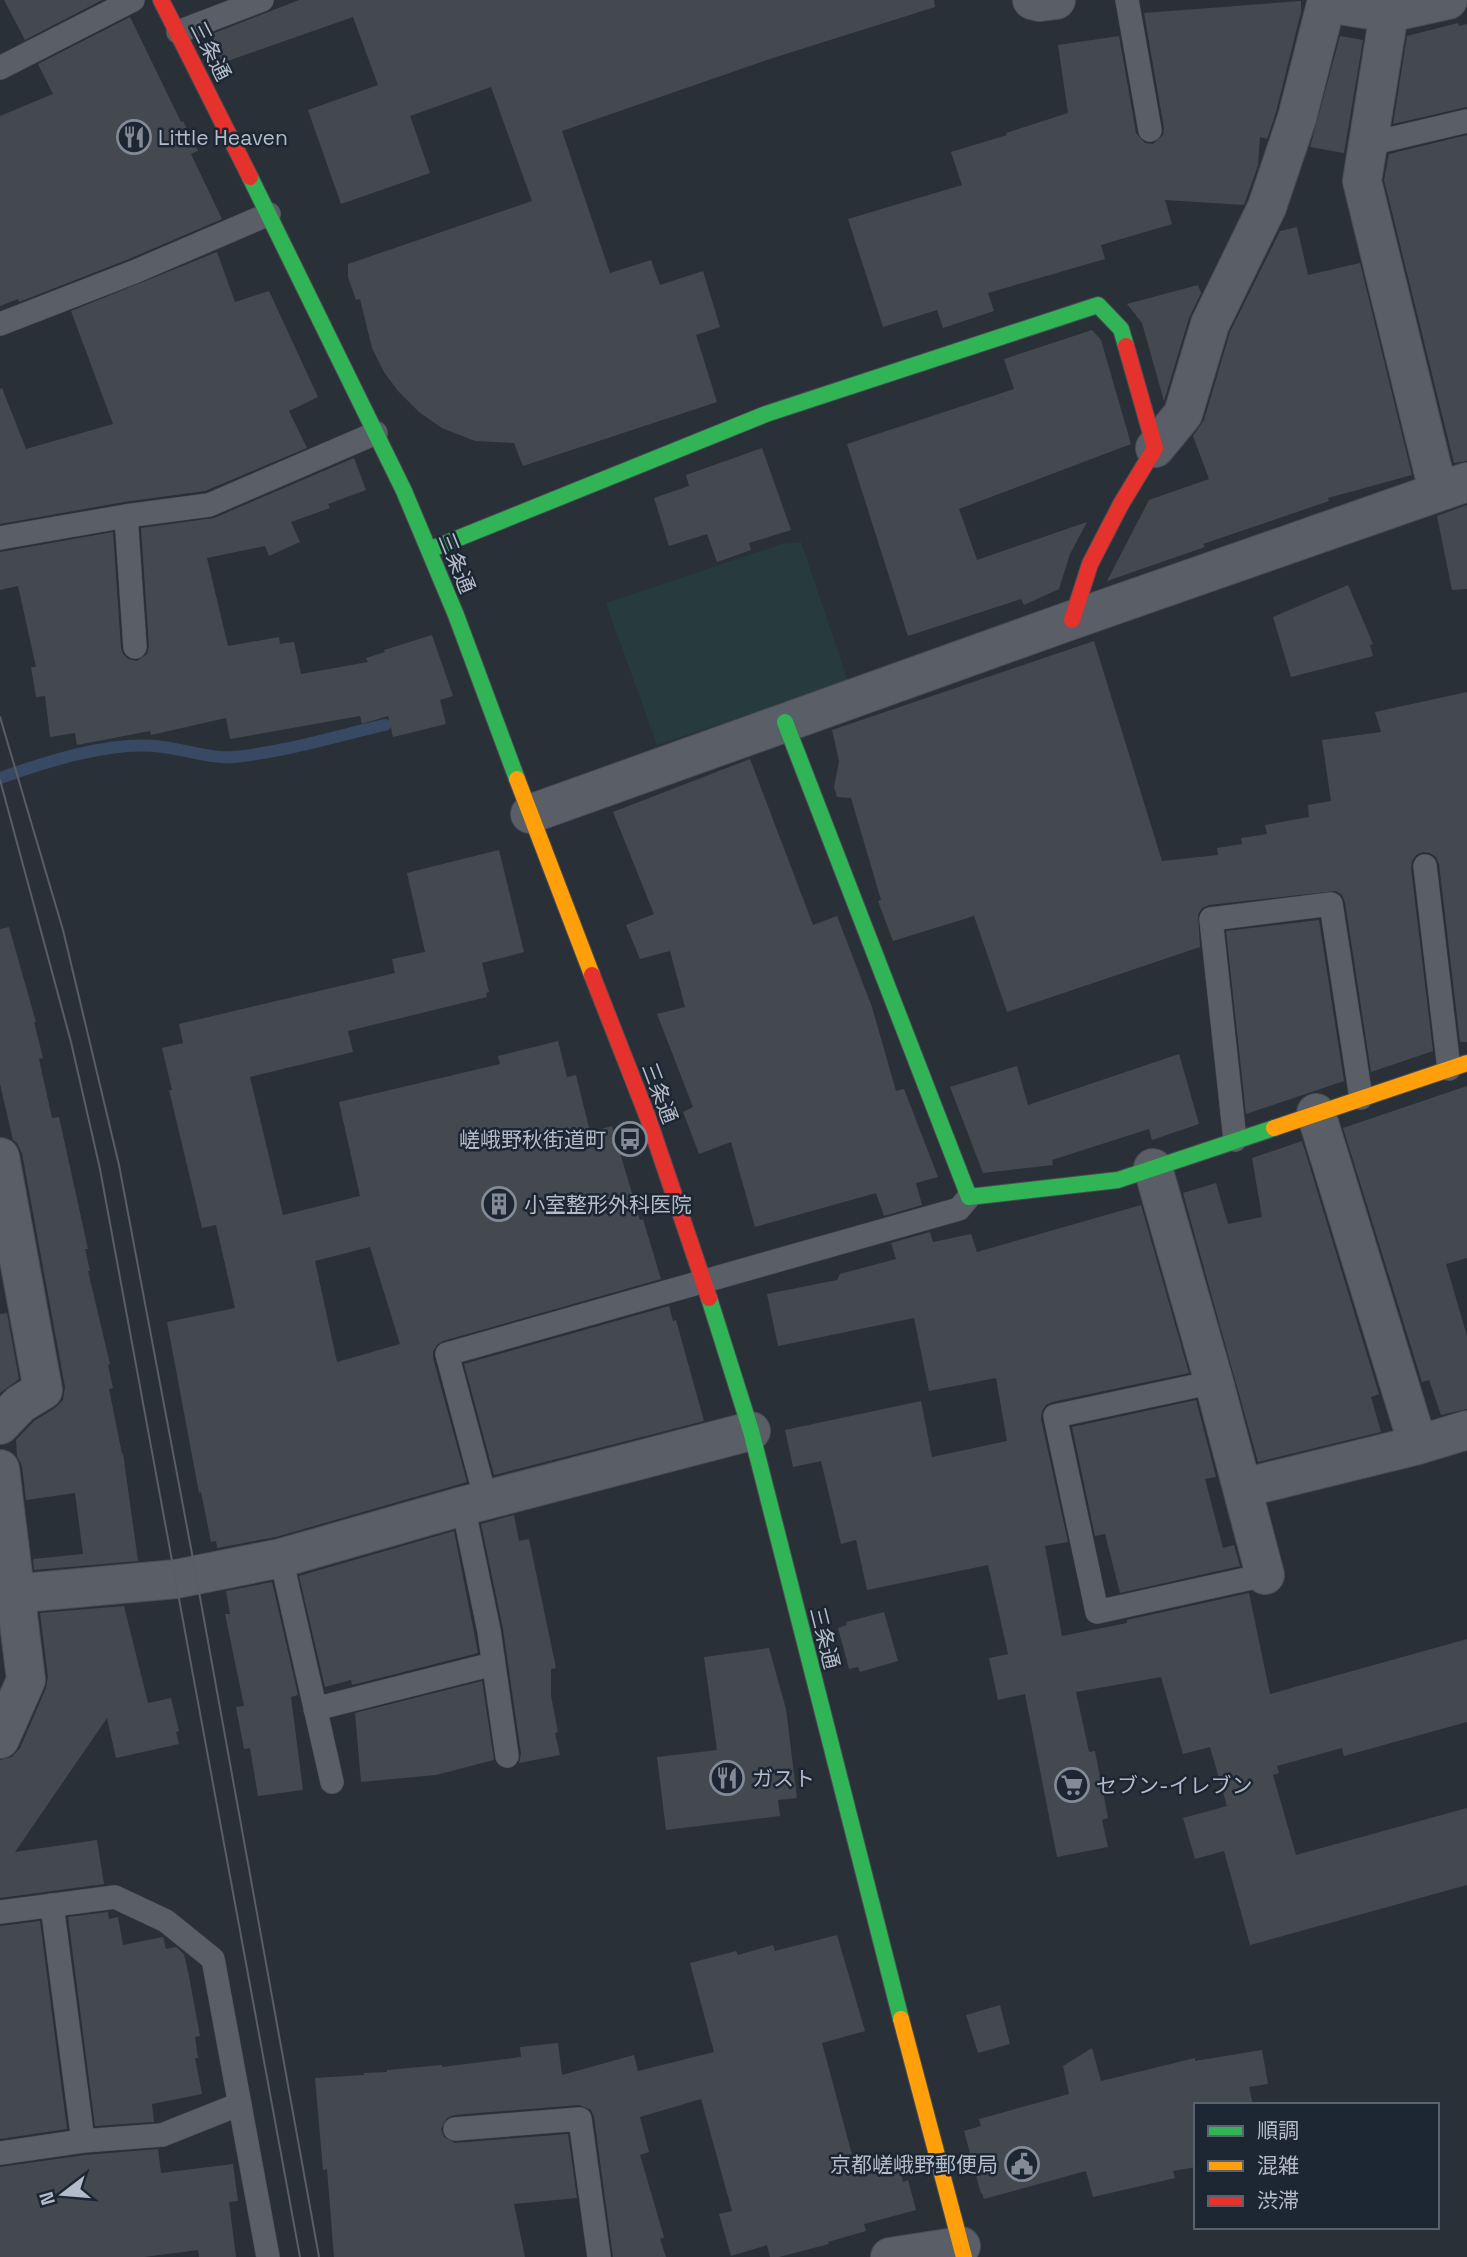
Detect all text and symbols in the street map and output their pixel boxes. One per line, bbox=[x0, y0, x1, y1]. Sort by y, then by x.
street label: 三条通 bbox=[185, 17, 237, 85]
restaurant icon: Little Heaven bbox=[115, 118, 153, 156]
place label: Little Heaven bbox=[158, 124, 288, 151]
street label: 三条通 bbox=[433, 529, 481, 597]
street label: 三条通 bbox=[636, 1059, 684, 1127]
bus stop icon: 嵯峨野秋街道町 bbox=[611, 1120, 649, 1158]
place label: 嵯峨野秋街道町 bbox=[459, 1126, 606, 1153]
building icon: 小室整形外科医院 bbox=[480, 1185, 518, 1223]
place label: 小室整形外科医院 bbox=[524, 1191, 692, 1218]
street label: 三条通 bbox=[804, 1604, 846, 1672]
restaurant icon: ガスト bbox=[708, 1759, 746, 1797]
place label: ガスト bbox=[752, 1765, 815, 1792]
supermarket icon: セブン-イレブン bbox=[1053, 1766, 1091, 1804]
place label: セブン-イレブン bbox=[1096, 1772, 1253, 1799]
legend bbox=[1194, 2103, 1439, 2229]
text: 順調 bbox=[1257, 2117, 1299, 2144]
public building icon: 京都嵯峨野郵便局 bbox=[1003, 2145, 1041, 2183]
place label: 京都嵯峨野郵便局 bbox=[830, 2151, 998, 2178]
text: 混雑 bbox=[1257, 2152, 1299, 2179]
north arrow bbox=[28, 2159, 98, 2229]
text: 渋滞 bbox=[1257, 2187, 1299, 2214]
text: N bbox=[33, 2189, 61, 2208]

